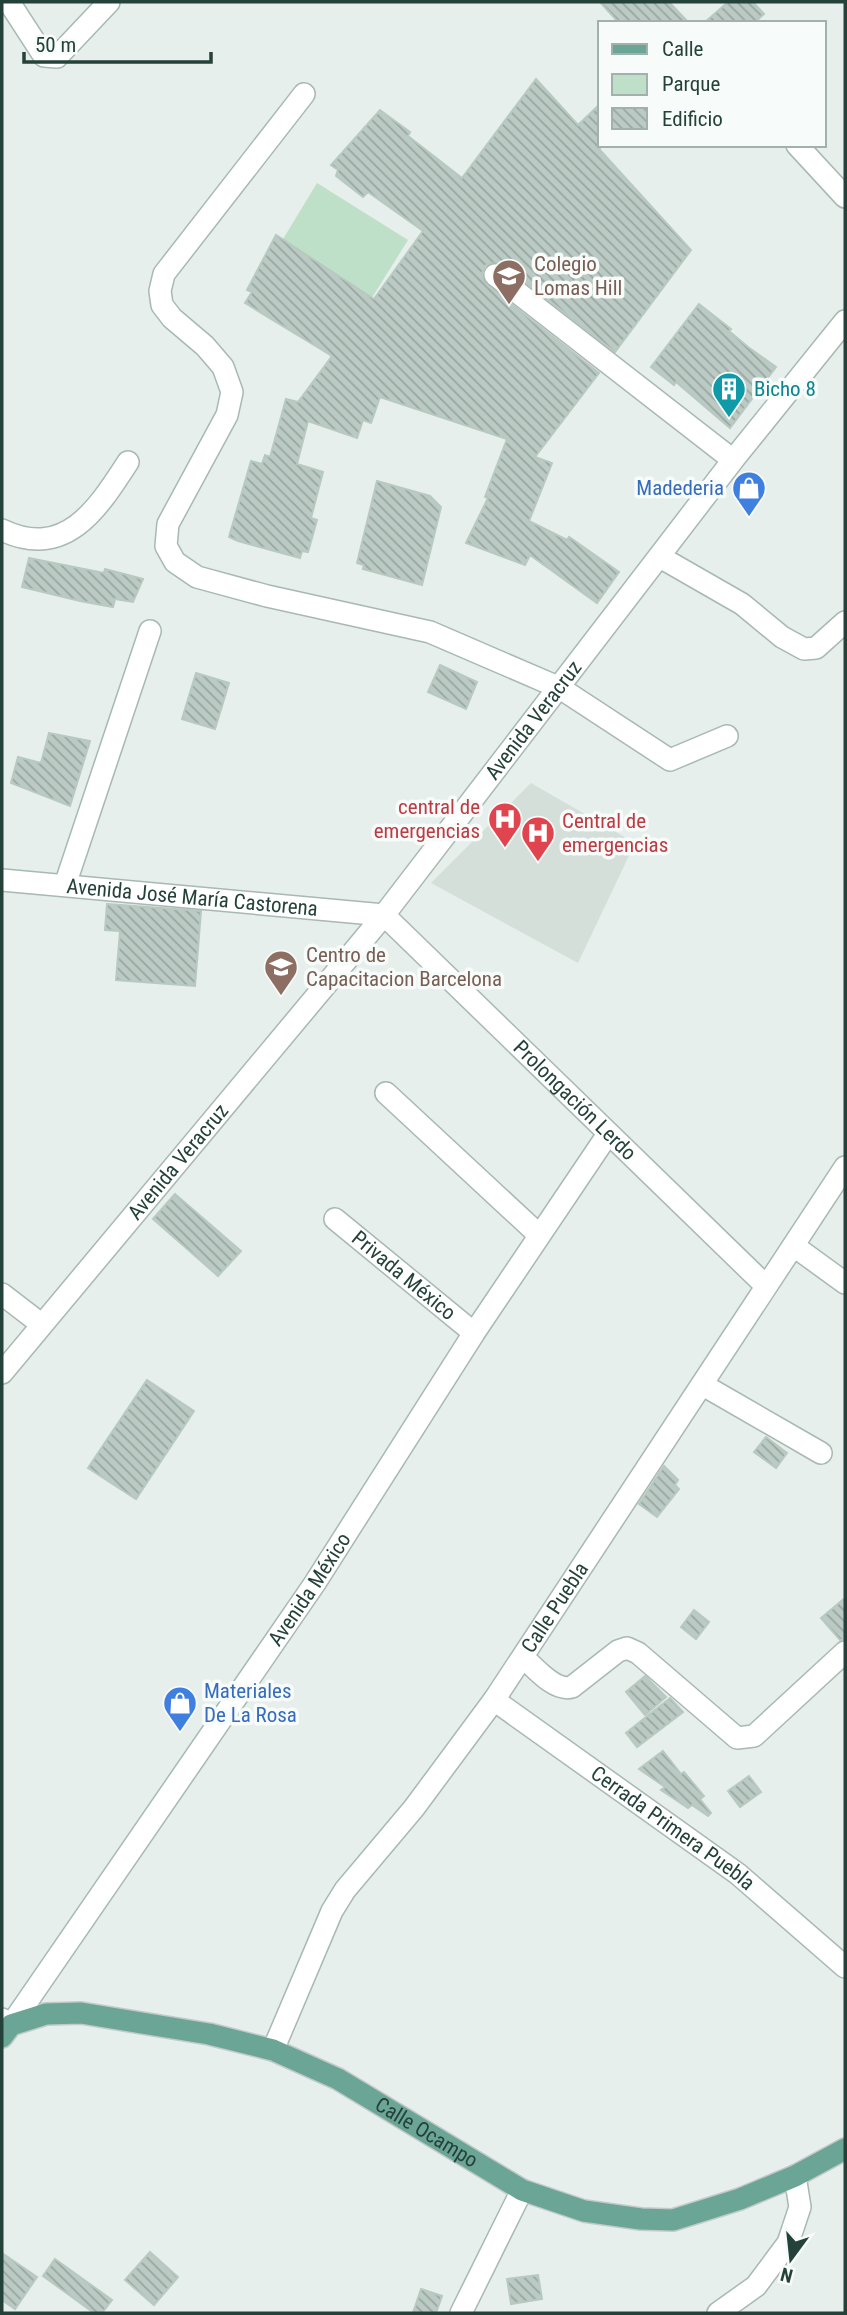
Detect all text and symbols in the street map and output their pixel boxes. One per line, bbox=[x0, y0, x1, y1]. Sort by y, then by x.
scale bar bbox=[24, 21, 212, 65]
legend bbox=[598, 21, 826, 147]
text: 50 m bbox=[35, 33, 76, 57]
text: Calle bbox=[662, 37, 704, 61]
text: Parque bbox=[662, 72, 720, 96]
text: Edificio bbox=[662, 107, 723, 131]
place label: Colegio Lomas Hill bbox=[534, 252, 622, 300]
school or university icon: Colegio Lomas Hill bbox=[490, 257, 528, 306]
building icon: Bicho 8 bbox=[710, 370, 748, 419]
place label: Bicho 8 bbox=[754, 377, 816, 401]
shop icon: Madederia bbox=[730, 469, 768, 518]
place label: Madederia bbox=[636, 476, 724, 500]
street label: Avenida Veracruz bbox=[480, 656, 587, 784]
place label: central de emergencias bbox=[374, 795, 480, 843]
hospital icon: central de emergencias bbox=[486, 800, 524, 849]
place label: Central de emergencias bbox=[562, 809, 668, 857]
hospital icon: Central de emergencias bbox=[519, 814, 557, 863]
street label: Avenida José María Castorena bbox=[66, 874, 319, 921]
place label: Centro de Capacitacion Barcelona bbox=[306, 943, 502, 991]
school or university icon: Centro de Capacitacion Barcelona bbox=[262, 948, 300, 997]
street label: Prolongación Lerdo bbox=[509, 1035, 641, 1165]
street label: Avenida Veracruz bbox=[123, 1099, 233, 1225]
street label: Privada México bbox=[347, 1226, 461, 1325]
street label: Avenida México bbox=[263, 1528, 356, 1650]
street label: Calle Puebla bbox=[517, 1558, 593, 1657]
place label: Materiales De La Rosa bbox=[204, 1679, 297, 1727]
shop icon: Materiales De La Rosa bbox=[161, 1684, 199, 1733]
street label: Cerrada Primera Puebla bbox=[586, 1761, 760, 1895]
street label: Calle Ocampo bbox=[371, 2092, 482, 2173]
north arrow bbox=[756, 2224, 826, 2294]
text: N bbox=[778, 2262, 795, 2288]

